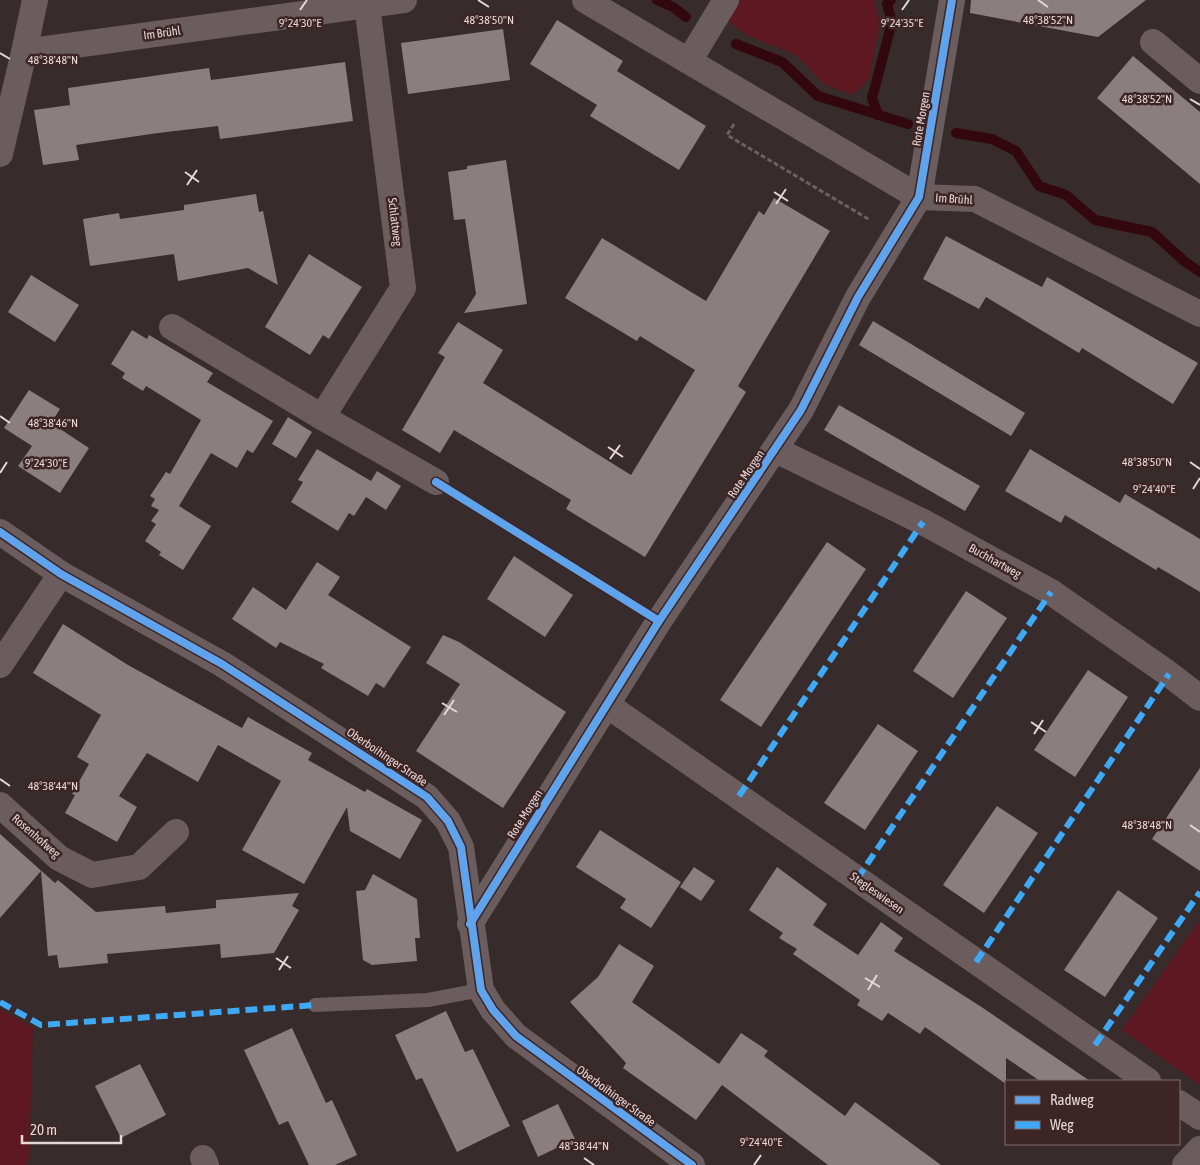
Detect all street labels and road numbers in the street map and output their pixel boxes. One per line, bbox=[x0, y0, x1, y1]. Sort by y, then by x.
street label: Im Brühl bbox=[143, 23, 182, 43]
street label: Rote Morgen bbox=[909, 91, 933, 147]
street label: Im Brühl bbox=[935, 191, 974, 207]
street label: Schlattweg bbox=[385, 197, 405, 248]
street label: Rote Morgen bbox=[725, 447, 767, 501]
street label: Buchhartweg bbox=[966, 541, 1024, 582]
street label: Oberboihinger Straße bbox=[344, 725, 430, 789]
street label: Rote Morgen bbox=[504, 787, 546, 841]
street label: Rosenhofweg bbox=[9, 811, 64, 861]
street label: Stegleswiesen bbox=[847, 869, 907, 917]
street label: Oberboihinger Straße bbox=[574, 1063, 658, 1129]

